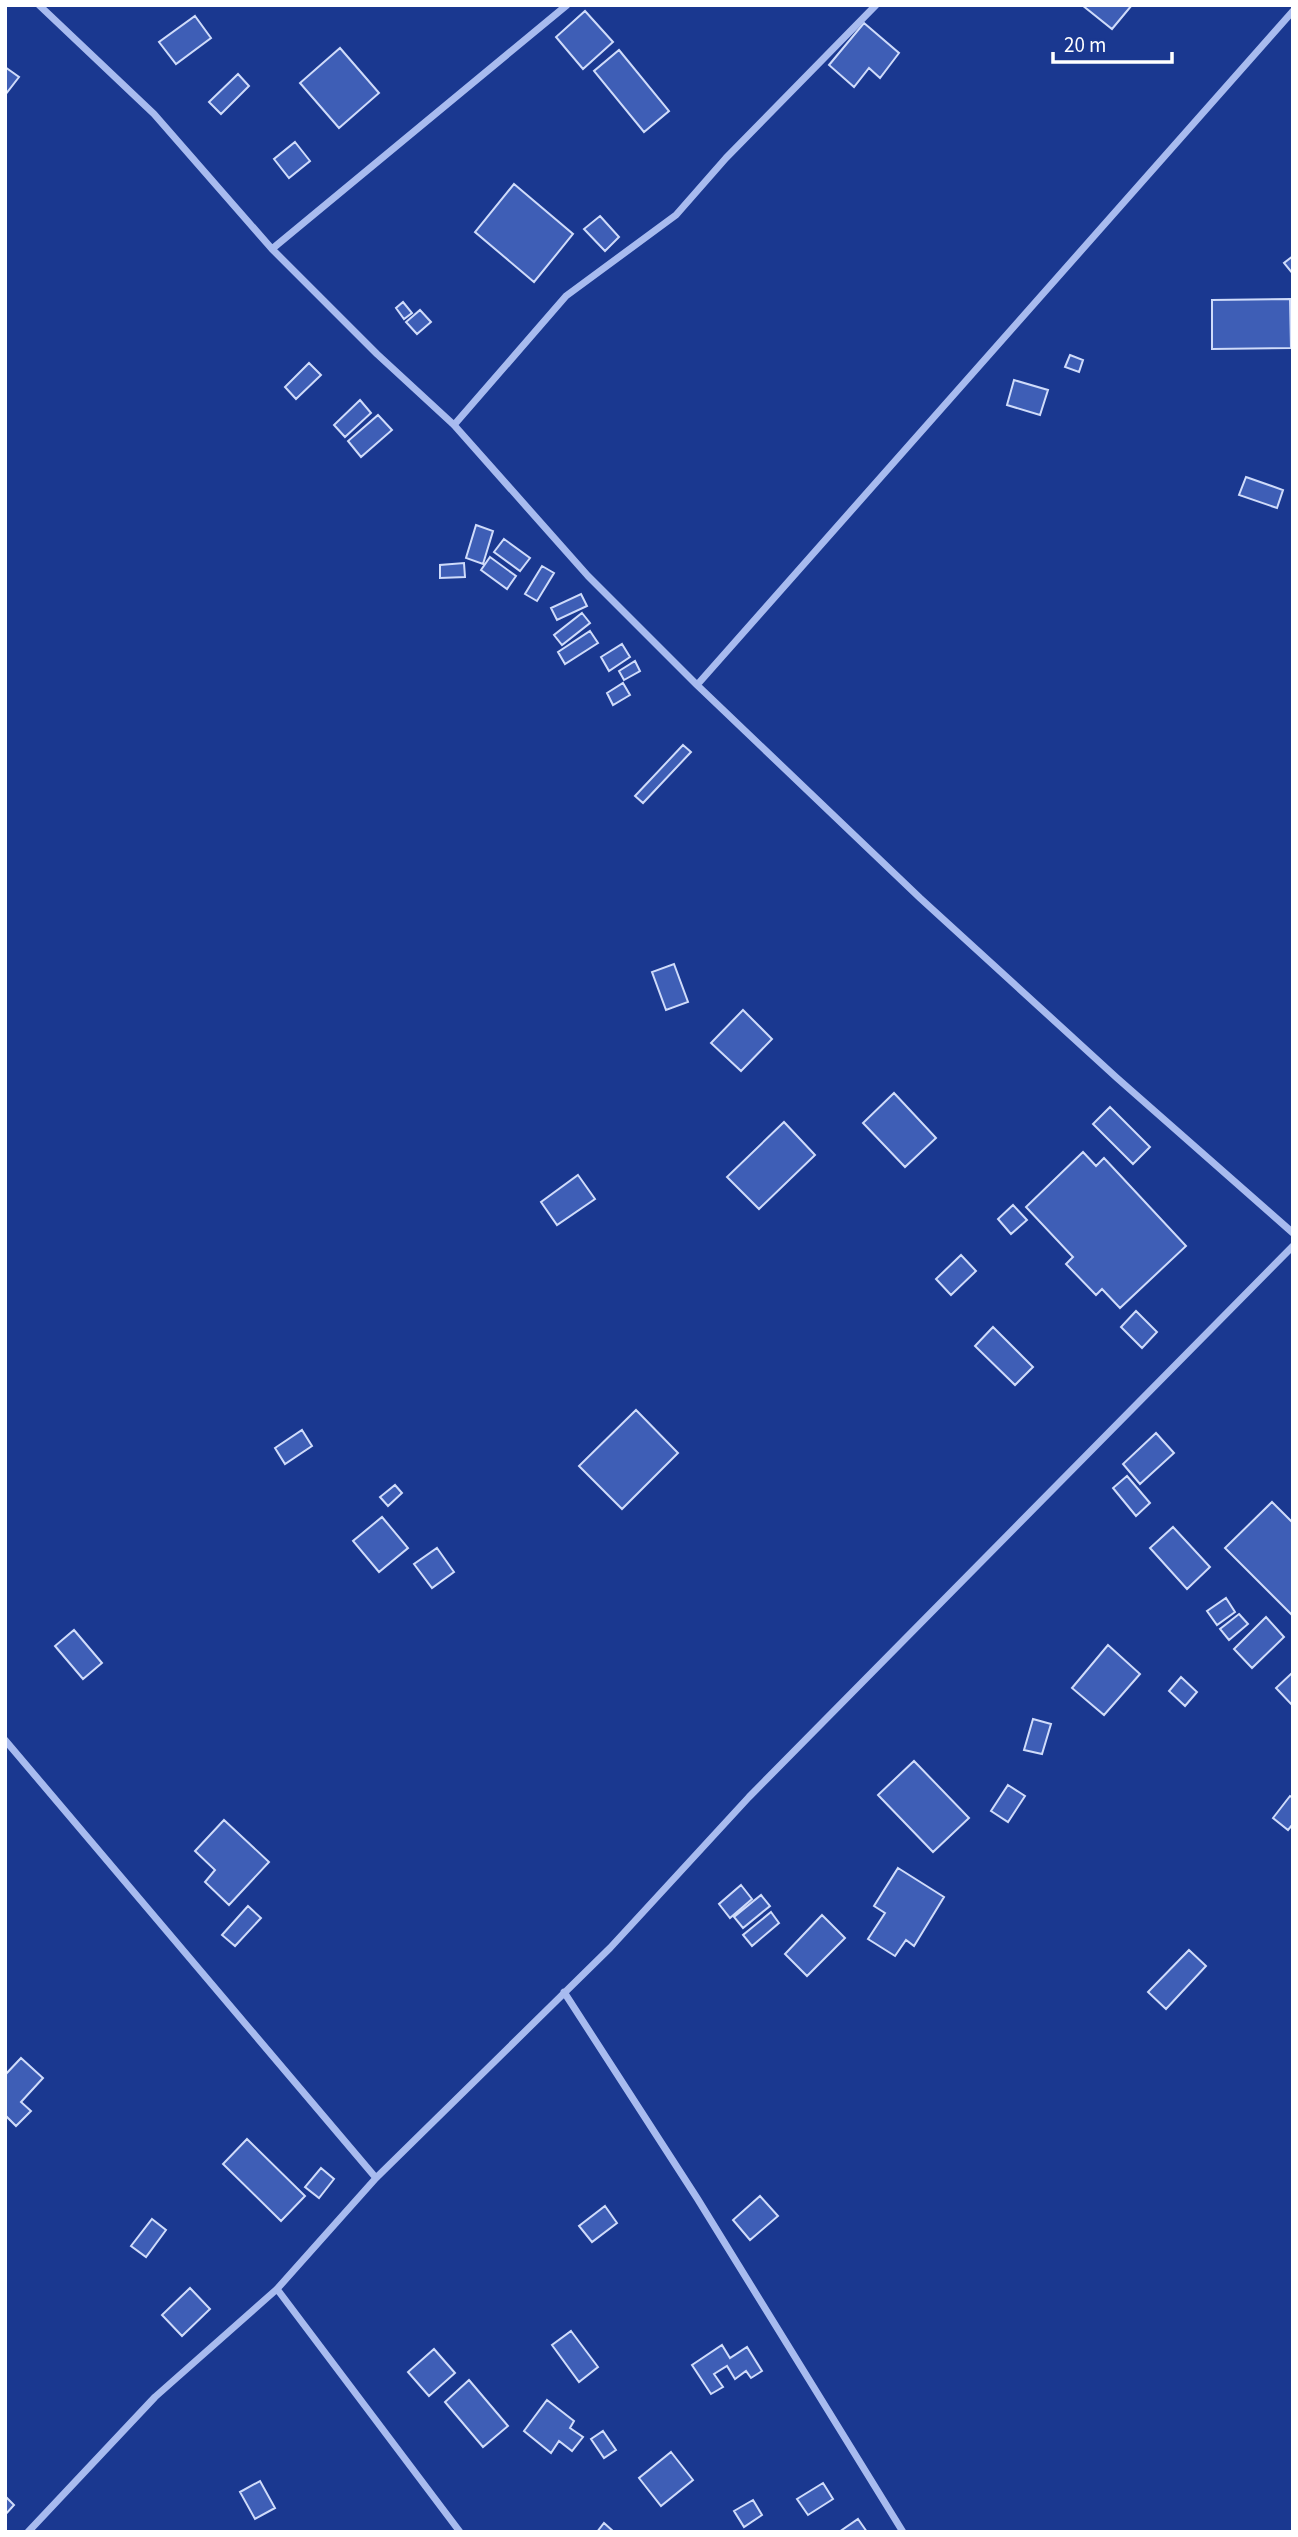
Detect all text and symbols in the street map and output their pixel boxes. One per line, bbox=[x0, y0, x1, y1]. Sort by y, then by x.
scale bar bbox=[1053, 21, 1172, 65]
text: 20 m bbox=[1064, 30, 1106, 60]

